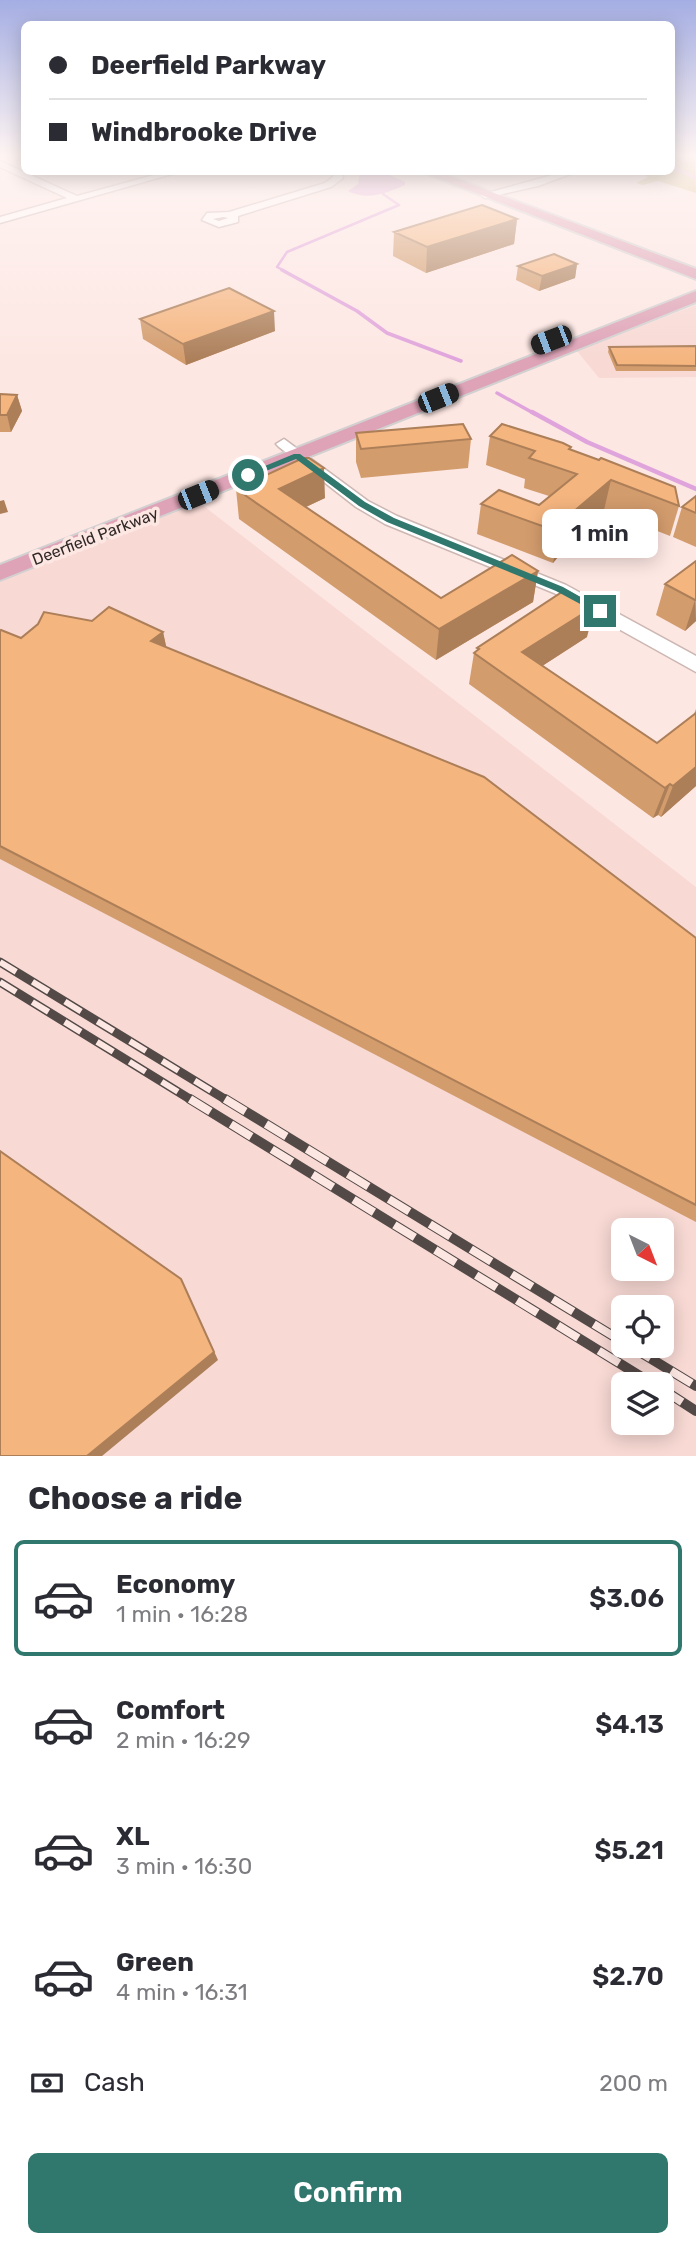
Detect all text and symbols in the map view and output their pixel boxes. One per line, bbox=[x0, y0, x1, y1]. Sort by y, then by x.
text: Deerfield Parkway bbox=[91, 50, 326, 81]
text: Windbrooke Drive bbox=[91, 117, 317, 148]
car bbox=[528, 323, 575, 357]
car bbox=[415, 380, 462, 416]
route start bbox=[232, 459, 264, 491]
car bbox=[175, 477, 222, 513]
street label: Deerfield Parkway bbox=[29, 504, 161, 569]
callout: 1 min bbox=[542, 510, 658, 558]
text: 1 min bbox=[571, 519, 629, 547]
route end bbox=[584, 595, 616, 627]
north arrow bbox=[611, 1218, 674, 1281]
map controls bbox=[611, 1218, 674, 1435]
button: locate bbox=[611, 1295, 674, 1358]
button: layers bbox=[611, 1372, 674, 1435]
text: Choose a ride bbox=[28, 1479, 242, 1517]
icon: car bbox=[32, 1567, 95, 1630]
text: Economy bbox=[116, 1569, 235, 1600]
text: $3.06 bbox=[589, 1583, 664, 1614]
text: 1 min · 16:28 bbox=[116, 1600, 248, 1628]
icon: car bbox=[32, 1693, 95, 1756]
text: Comfort bbox=[116, 1695, 225, 1726]
text: $4.13 bbox=[595, 1709, 664, 1740]
text: 2 min · 16:29 bbox=[116, 1726, 251, 1754]
icon: car bbox=[32, 1819, 95, 1882]
text: XL bbox=[116, 1821, 149, 1852]
text: $5.21 bbox=[595, 1835, 664, 1866]
text: 3 min · 16:30 bbox=[116, 1852, 252, 1880]
icon: car bbox=[32, 1945, 95, 2008]
text: Green bbox=[116, 1947, 194, 1978]
text: $2.70 bbox=[592, 1961, 664, 1992]
text: 4 min · 16:31 bbox=[116, 1978, 248, 2006]
icon: cash bbox=[28, 2064, 66, 2102]
text: Cash bbox=[84, 2067, 145, 2098]
text: 200 m bbox=[599, 2069, 668, 2097]
button: Confirm bbox=[28, 2153, 668, 2233]

